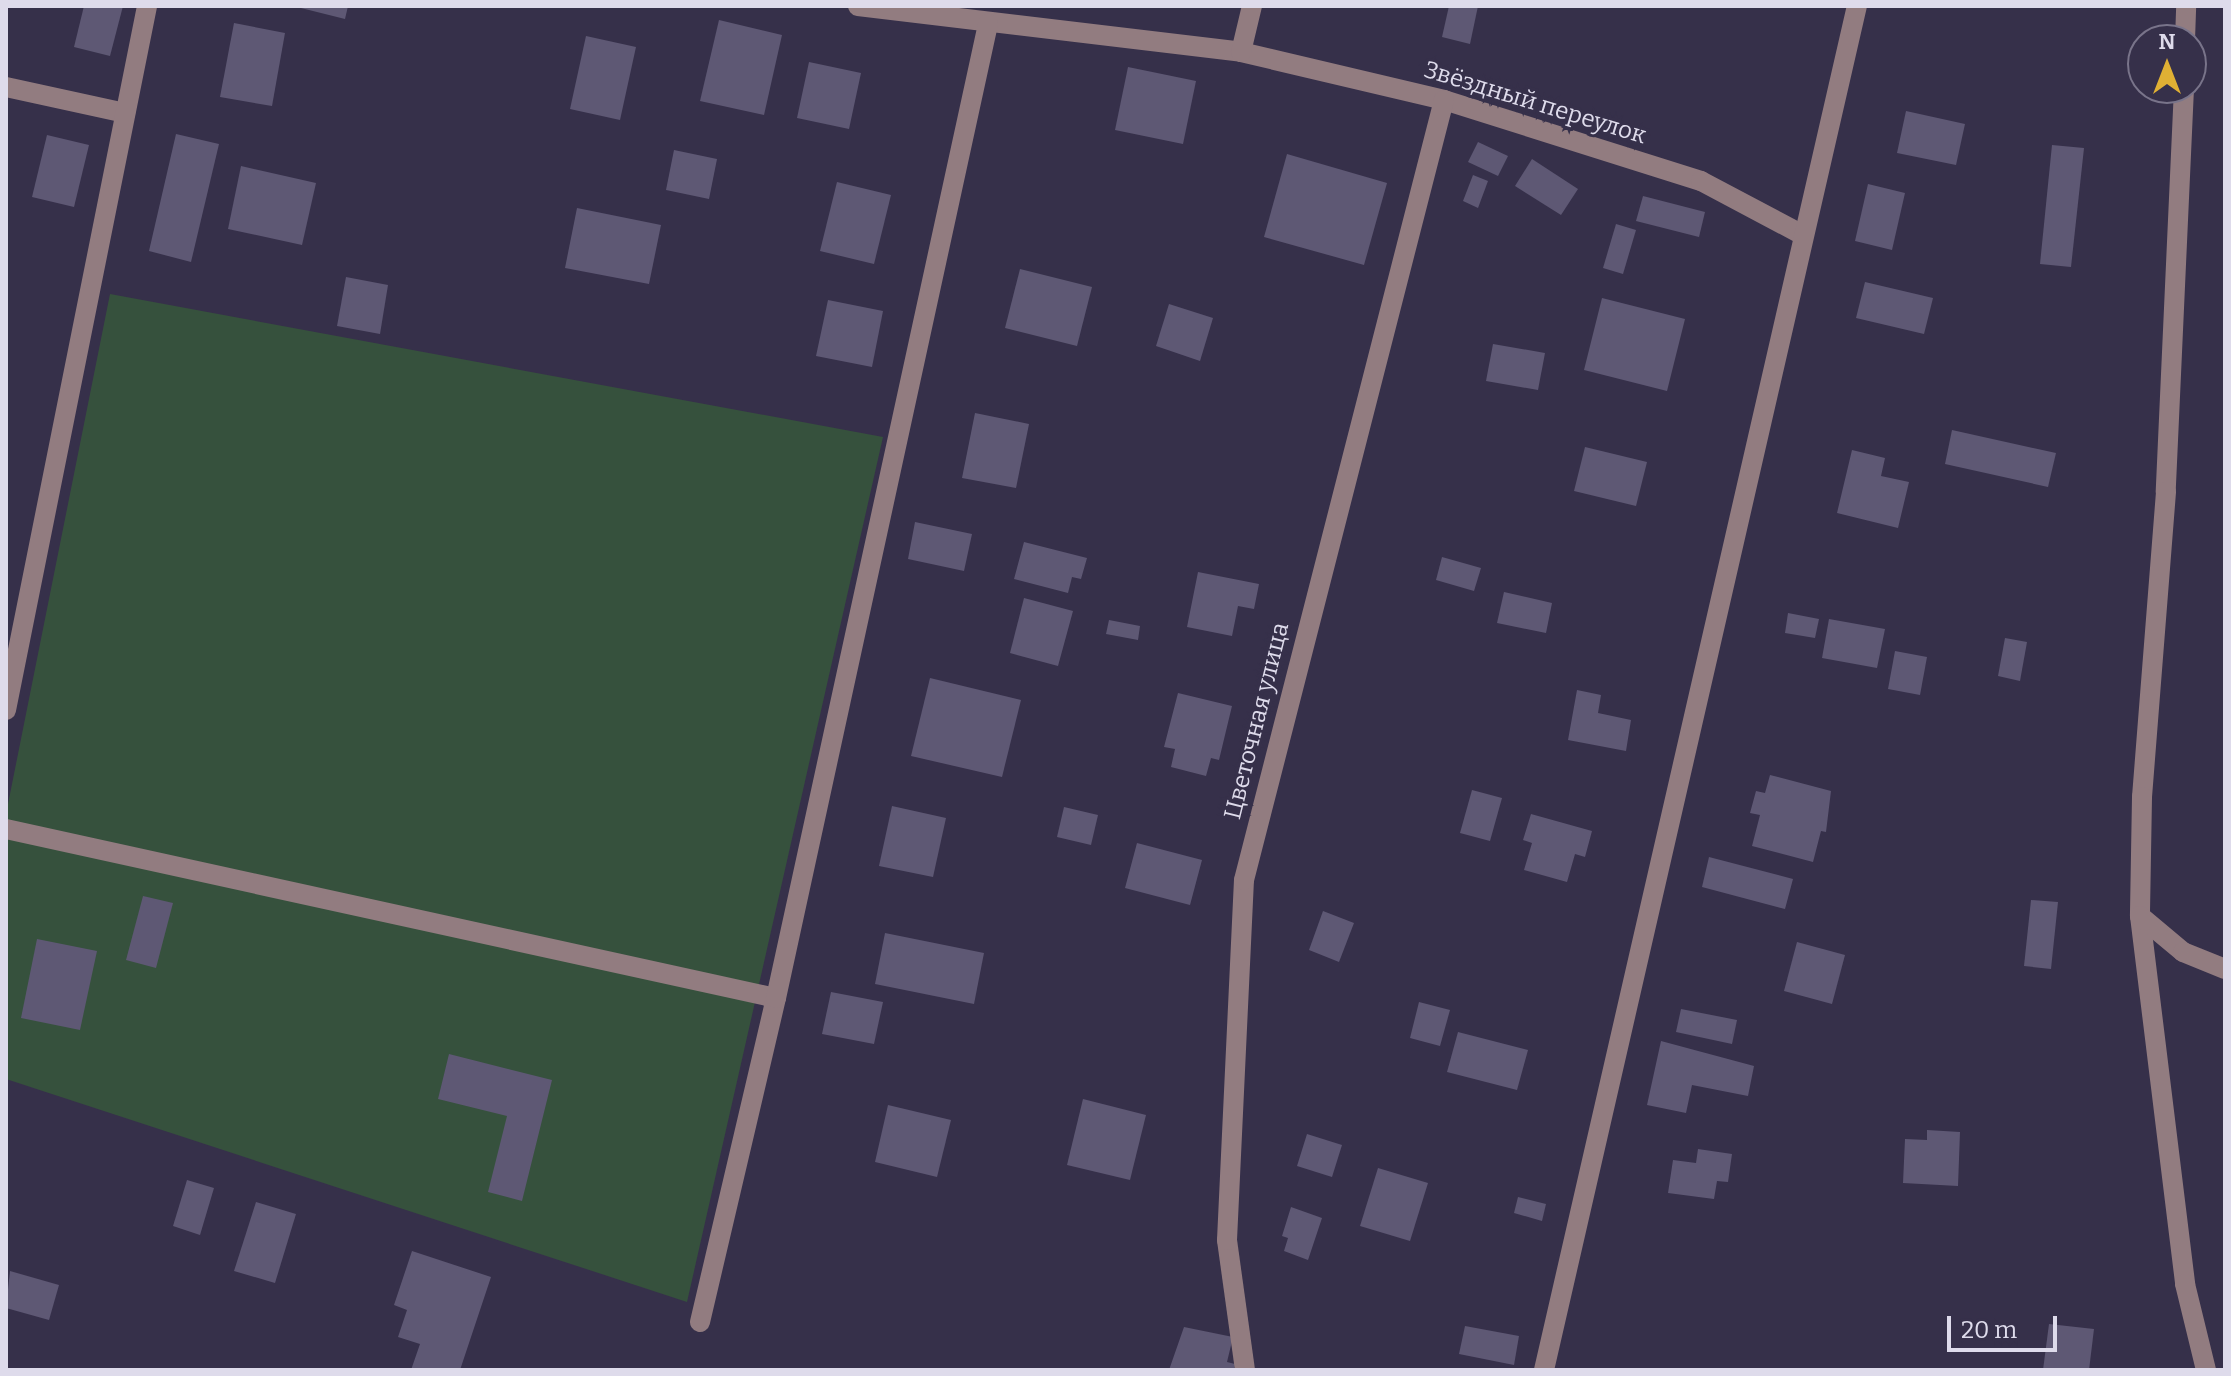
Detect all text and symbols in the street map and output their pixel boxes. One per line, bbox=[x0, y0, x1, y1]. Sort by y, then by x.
north arrow bbox=[2127, 24, 2207, 104]
text: N bbox=[2159, 28, 2175, 55]
street label: Звёздный переулок bbox=[1420, 55, 1650, 151]
street label: Цветочная улица bbox=[1219, 620, 1295, 822]
scale bar bbox=[1951, 1300, 2061, 1350]
text: 20 m bbox=[1961, 1316, 2017, 1344]

